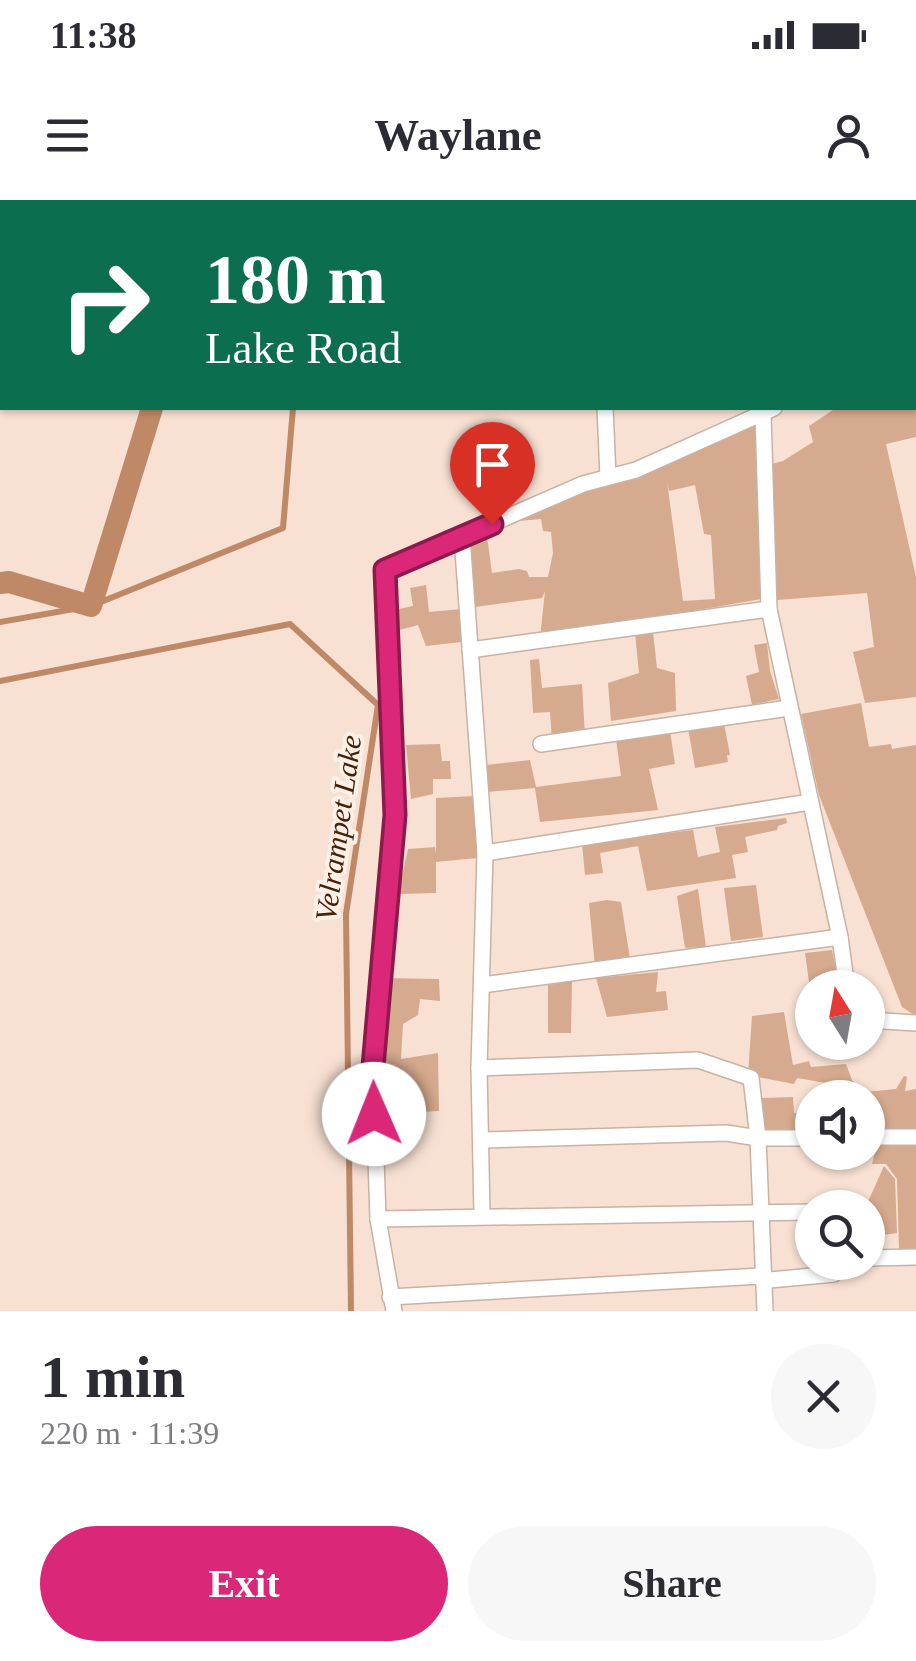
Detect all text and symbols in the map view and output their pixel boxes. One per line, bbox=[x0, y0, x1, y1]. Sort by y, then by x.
text: 11:38 bbox=[50, 14, 137, 56]
icon: menu bbox=[40, 108, 95, 163]
icon: person bbox=[821, 108, 876, 163]
text: Waylane bbox=[374, 110, 542, 160]
icon: right bbox=[40, 240, 170, 370]
text: 180 m bbox=[205, 241, 386, 318]
text: Lake Road bbox=[205, 323, 401, 373]
pin bbox=[450, 422, 535, 525]
icon: arrive bbox=[465, 437, 520, 492]
water label: Velrampet Lake bbox=[309, 733, 367, 923]
north arrow bbox=[795, 970, 885, 1060]
map controls bbox=[795, 970, 885, 1280]
position arrow bbox=[322, 1062, 426, 1166]
button: sound bbox=[795, 1080, 885, 1170]
button: search bbox=[795, 1190, 885, 1280]
text: 1 min bbox=[40, 1344, 185, 1410]
button: close bbox=[771, 1344, 876, 1449]
text: 220 m · 11:39 bbox=[40, 1415, 219, 1451]
button: Exit bbox=[40, 1526, 448, 1641]
button: Share bbox=[468, 1526, 876, 1641]

